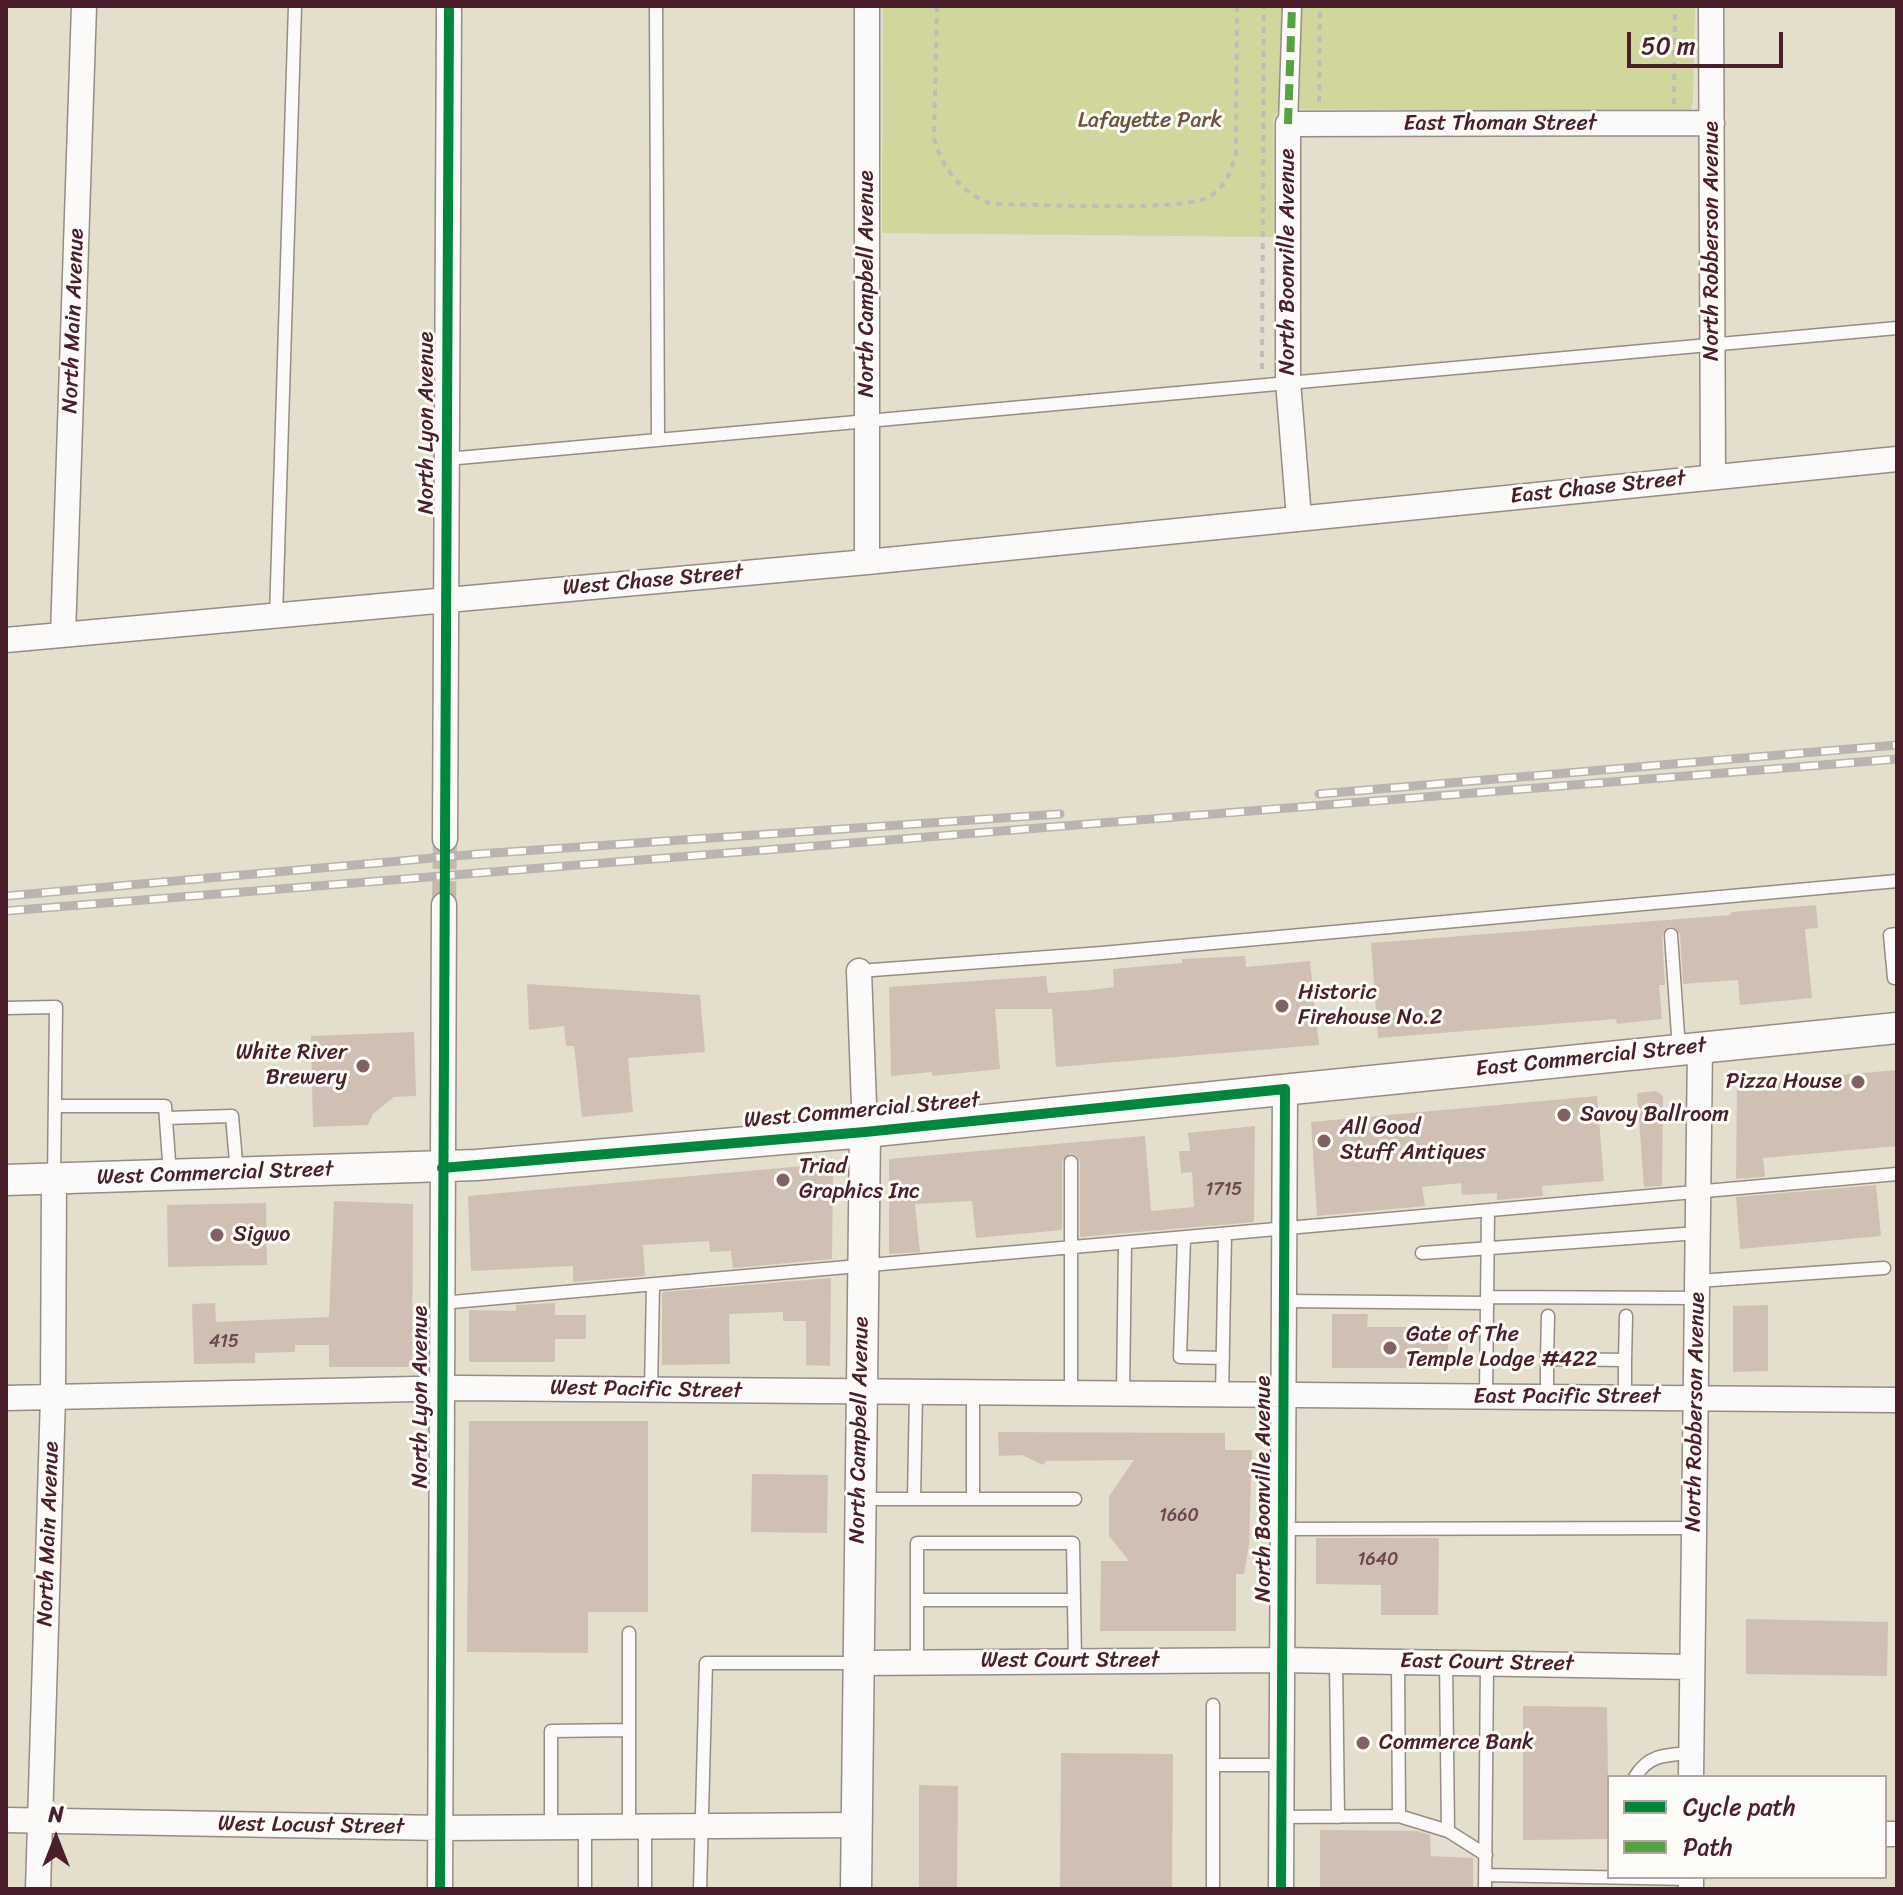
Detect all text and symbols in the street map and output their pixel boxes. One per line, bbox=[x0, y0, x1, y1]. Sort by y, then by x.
scale bar bbox=[1631, 16, 1787, 66]
text: 50 m bbox=[1641, 25, 1696, 67]
park label: Lafayette Park bbox=[1078, 108, 1222, 134]
street label: East Thoman Street bbox=[1403, 111, 1597, 137]
street label: North Robberson Avenue bbox=[1699, 121, 1725, 361]
street label: North Boonville Avenue bbox=[1275, 149, 1301, 375]
street label: North Campbell Avenue bbox=[854, 170, 880, 398]
street label: North Main Avenue bbox=[58, 228, 90, 414]
street label: North Lyon Avenue bbox=[414, 332, 440, 514]
street label: East Chase Street bbox=[1509, 466, 1687, 510]
street label: West Chase Street bbox=[562, 560, 744, 602]
place label: Historic Firehouse No.2 bbox=[1298, 980, 1442, 1032]
marker: Historic Firehouse No.2 bbox=[1273, 997, 1291, 1015]
street label: East Commercial Street bbox=[1474, 1033, 1708, 1083]
place label: White River Brewery bbox=[236, 1040, 347, 1092]
marker: White River Brewery bbox=[354, 1057, 372, 1075]
place label: Pizza House bbox=[1726, 1069, 1842, 1095]
marker: Pizza House bbox=[1849, 1073, 1867, 1091]
street label: West Commercial Street bbox=[743, 1088, 981, 1134]
place label: Savoy Ballroom bbox=[1580, 1102, 1729, 1128]
marker: Savoy Ballroom bbox=[1555, 1106, 1573, 1124]
place label: All Good Stuff Antiques bbox=[1340, 1115, 1486, 1166]
marker: All Good Stuff Antiques bbox=[1315, 1132, 1333, 1150]
place label: Triad Graphics Inc bbox=[799, 1154, 920, 1206]
street label: West Commercial Street bbox=[96, 1157, 334, 1191]
marker: Triad Graphics Inc bbox=[774, 1171, 792, 1189]
house number: 1715 bbox=[1206, 1179, 1242, 1201]
place label: Sigwo bbox=[233, 1222, 290, 1248]
marker: Sigwo bbox=[208, 1226, 226, 1244]
street label: North Robberson Avenue bbox=[1681, 1292, 1711, 1532]
street label: North Lyon Avenue bbox=[408, 1306, 434, 1488]
street label: North Campbell Avenue bbox=[845, 1316, 875, 1544]
place label: Gate of The Temple Lodge #422 bbox=[1406, 1322, 1598, 1374]
house number: 415 bbox=[209, 1331, 239, 1353]
marker: Gate of The Temple Lodge #422 bbox=[1381, 1339, 1399, 1357]
street label: West Pacific Street bbox=[550, 1375, 742, 1405]
street label: North Boonville Avenue bbox=[1251, 1376, 1277, 1602]
street label: East Pacific Street bbox=[1473, 1384, 1661, 1410]
street label: North Main Avenue bbox=[33, 1441, 65, 1627]
house number: 1660 bbox=[1159, 1505, 1199, 1527]
house number: 1640 bbox=[1358, 1549, 1398, 1571]
street label: West Court Street bbox=[981, 1648, 1159, 1674]
street label: East Court Street bbox=[1400, 1648, 1574, 1678]
place label: Commerce Bank bbox=[1379, 1730, 1534, 1756]
marker: Commerce Bank bbox=[1354, 1734, 1372, 1752]
legend bbox=[1607, 1775, 1887, 1879]
text: Cycle path bbox=[1683, 1786, 1796, 1828]
text: N bbox=[48, 1795, 64, 1834]
north arrow bbox=[16, 1799, 96, 1879]
street label: West Locust Street bbox=[218, 1811, 404, 1841]
text: Path bbox=[1683, 1826, 1733, 1868]

